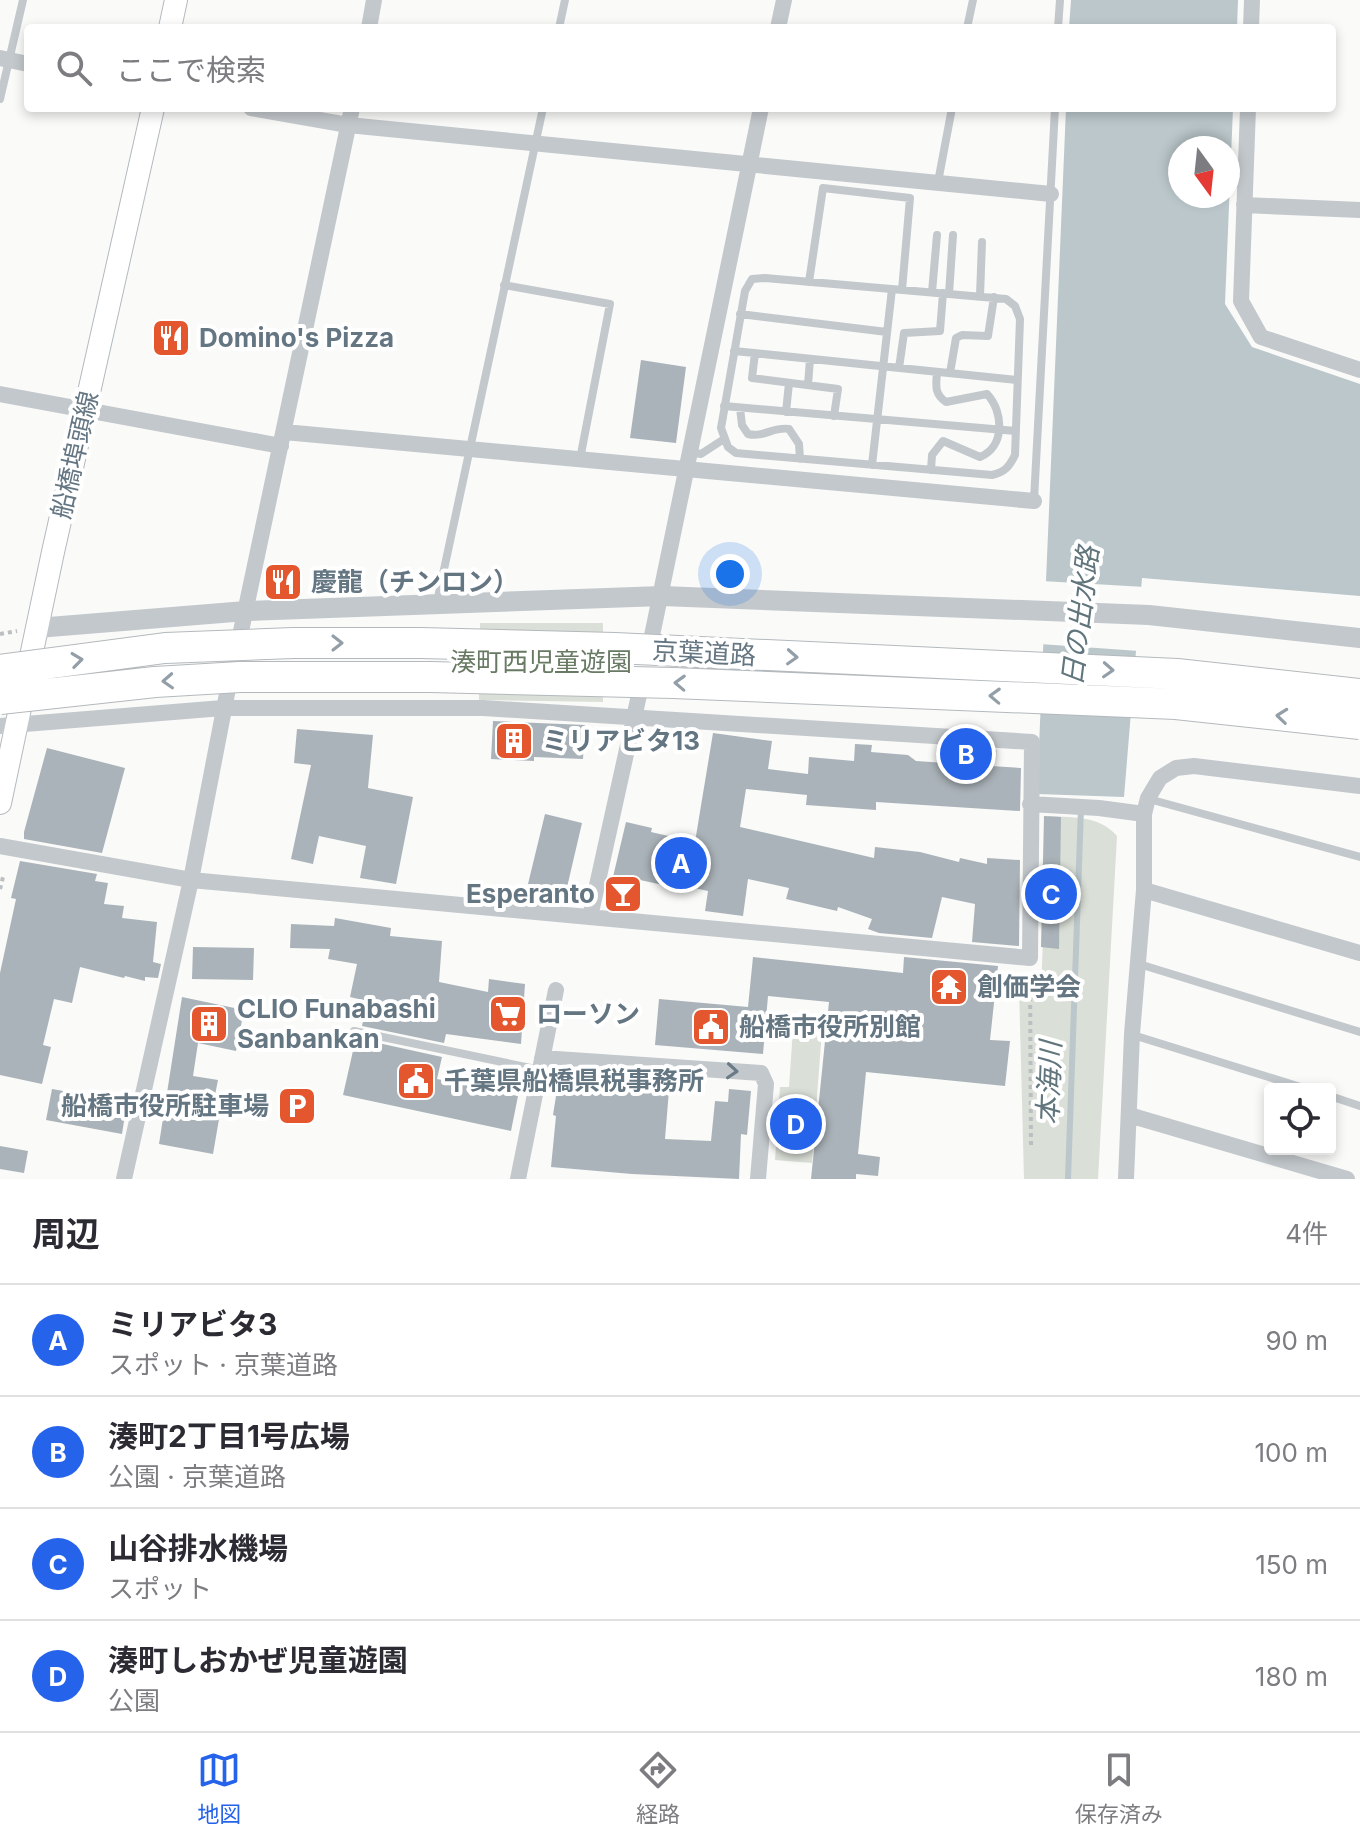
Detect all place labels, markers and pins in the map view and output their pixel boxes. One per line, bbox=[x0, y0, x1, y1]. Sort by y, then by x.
restaurant icon: Domino's Pizza bbox=[150, 317, 192, 359]
place label: Domino's Pizza bbox=[199, 322, 394, 353]
restaurant icon: 慶龍（チンロン） bbox=[262, 561, 304, 603]
place label: 慶龍（チンロン） bbox=[311, 566, 519, 597]
building icon: ミリアビタ13 bbox=[493, 720, 535, 762]
pin: B bbox=[940, 724, 992, 784]
place label: ミリアビタ13 bbox=[542, 725, 700, 756]
pin: A bbox=[655, 833, 707, 893]
pin: C bbox=[1025, 864, 1077, 924]
bar icon: Esperanto bbox=[602, 873, 644, 915]
place label: Esperanto bbox=[466, 878, 595, 909]
temple icon: 創価学会 bbox=[928, 966, 970, 1008]
place label: 創価学会 bbox=[977, 971, 1081, 1002]
place label: CLIO Funabashi Sanbankan bbox=[237, 993, 436, 1054]
supermarket icon: ローソン bbox=[487, 993, 529, 1035]
place label: ローソン bbox=[536, 998, 640, 1029]
building icon: CLIO Funabashi Sanbankan bbox=[188, 1003, 230, 1045]
public building icon: 船橋市役所別館 bbox=[690, 1006, 732, 1048]
place label: 船橋市役所別館 bbox=[739, 1011, 921, 1042]
public building icon: 千葉県船橋県税事務所 bbox=[395, 1060, 437, 1102]
place label: 千葉県船橋県税事務所 bbox=[444, 1065, 704, 1096]
parking icon: 船橋市役所駐車場 bbox=[276, 1085, 318, 1127]
place label: 船橋市役所駐車場 bbox=[61, 1090, 269, 1121]
pin: D bbox=[770, 1094, 822, 1154]

